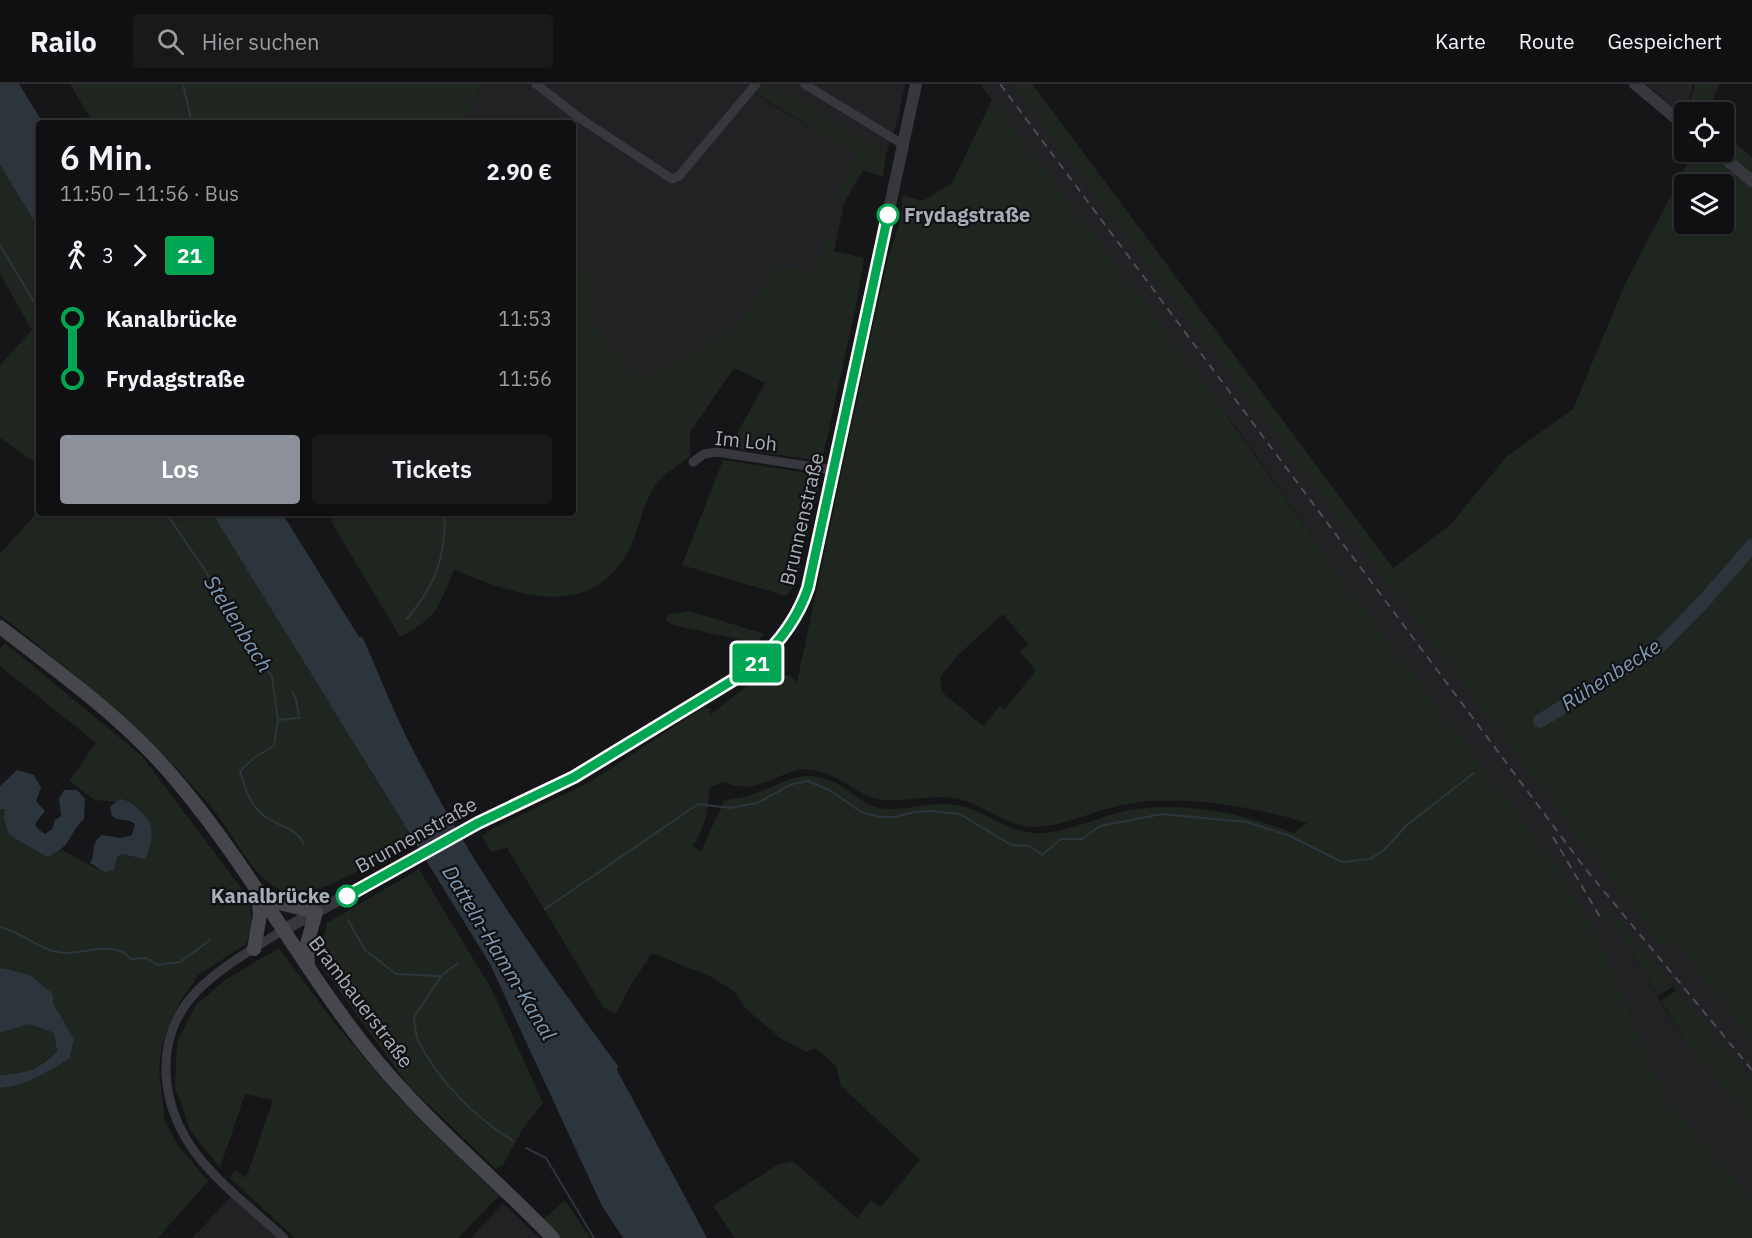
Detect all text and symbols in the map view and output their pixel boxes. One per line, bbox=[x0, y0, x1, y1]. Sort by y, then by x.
search box bbox=[133, 14, 553, 68]
text: Railo bbox=[30, 23, 97, 60]
icon: search bbox=[154, 25, 187, 58]
text: Hier suchen bbox=[202, 27, 320, 56]
text: Karte bbox=[1435, 27, 1486, 55]
text: Route bbox=[1519, 27, 1575, 55]
text: Gespeichert bbox=[1608, 27, 1722, 55]
map controls bbox=[1674, 102, 1734, 234]
button: locate bbox=[1674, 102, 1734, 162]
text: 6 Min. bbox=[60, 136, 153, 179]
text: 2.90 € bbox=[487, 157, 552, 186]
button: layers bbox=[1674, 174, 1734, 234]
text: 11:50 – 11:56 · Bus bbox=[60, 180, 239, 207]
place label: Frydagstraße bbox=[904, 201, 1030, 228]
marker: Frydagstraße bbox=[877, 204, 899, 226]
icon: walk bbox=[60, 239, 93, 272]
icon: forward bbox=[123, 239, 156, 272]
text: 21 bbox=[177, 241, 202, 269]
text: 3 bbox=[102, 242, 114, 269]
text: Kanalbrücke bbox=[106, 304, 237, 333]
text: 11:53 bbox=[498, 305, 552, 332]
text: Frydagstraße bbox=[106, 364, 245, 393]
text: 11:56 bbox=[498, 365, 552, 392]
street label: Im Loh bbox=[714, 424, 779, 457]
button: Los bbox=[60, 435, 300, 504]
button: Tickets bbox=[312, 435, 552, 504]
street label: Brunnenstraße bbox=[773, 450, 830, 588]
water label: Stellenbach bbox=[198, 570, 280, 677]
water label: Rühenbecke bbox=[1555, 631, 1666, 717]
line badge: 21 bbox=[730, 644, 784, 682]
text: 21 bbox=[744, 649, 770, 677]
street label: Brunnenstraße bbox=[350, 790, 481, 879]
water label: Datteln-Hamm-Kanal bbox=[436, 860, 563, 1046]
place label: Kanalbrücke bbox=[211, 882, 330, 909]
marker: Kanalbrücke bbox=[336, 885, 358, 907]
street label: Brambauerstraße bbox=[303, 930, 420, 1073]

